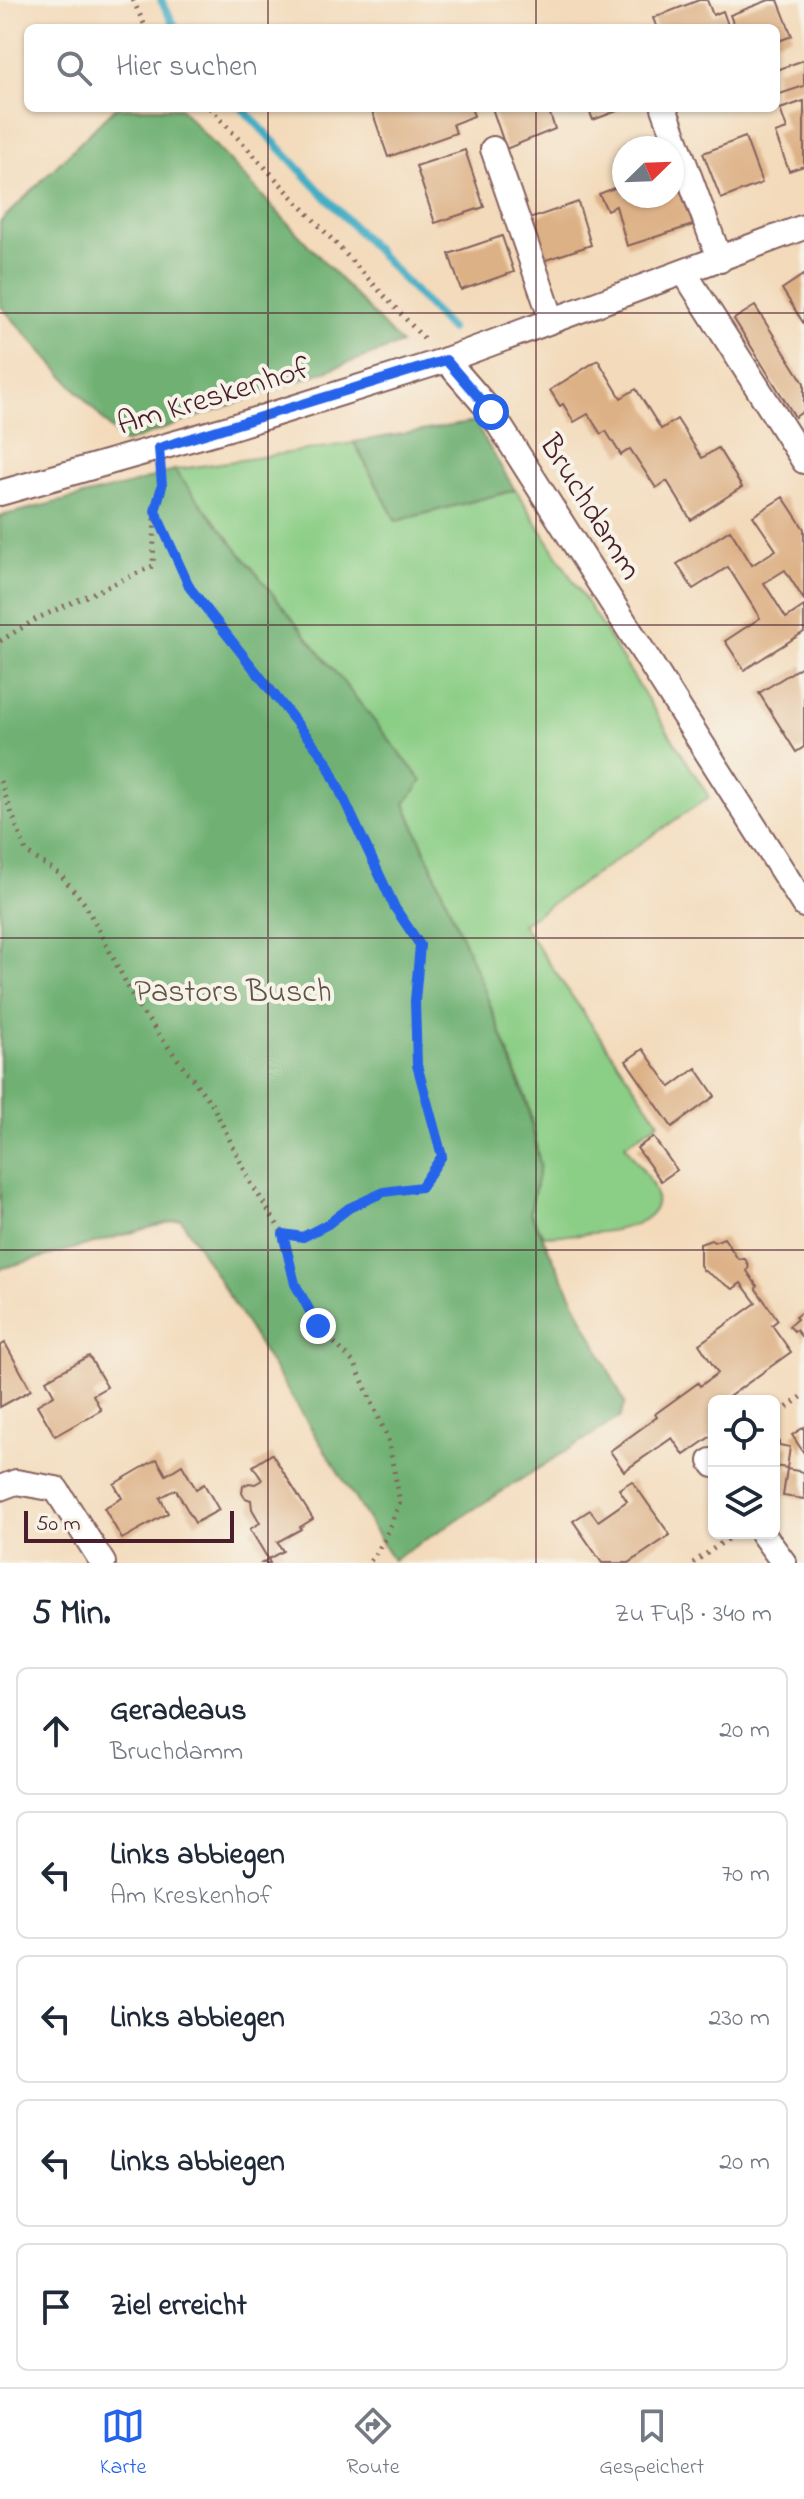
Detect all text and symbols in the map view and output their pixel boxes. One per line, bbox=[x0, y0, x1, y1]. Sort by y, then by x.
search box bbox=[24, 24, 780, 112]
icon: search bbox=[52, 46, 96, 90]
text: Hier suchen bbox=[116, 46, 257, 90]
north arrow bbox=[612, 136, 684, 208]
street label: Am Kreskenhof bbox=[112, 346, 316, 450]
route start bbox=[473, 394, 509, 430]
street label: Bruchdamm bbox=[525, 425, 652, 590]
park label: Pastors Busch bbox=[134, 970, 332, 1017]
route end bbox=[300, 1308, 336, 1344]
map controls bbox=[708, 1395, 780, 1539]
button: locate bbox=[708, 1395, 780, 1467]
button: layers bbox=[708, 1467, 780, 1539]
scale bar bbox=[24, 1507, 234, 1543]
text: 50 m bbox=[36, 1509, 81, 1541]
text: 5 Min. bbox=[32, 1590, 110, 1640]
text: Zu Fuß · 340 m bbox=[615, 1596, 772, 1634]
text: Geradeaus bbox=[110, 1690, 247, 1734]
icon: ahead bbox=[34, 1709, 78, 1753]
text: 20 m bbox=[719, 1712, 770, 1750]
text: Bruchdamm bbox=[110, 1734, 243, 1772]
text: Links abbiegen bbox=[110, 1834, 285, 1878]
icon: left bbox=[34, 1853, 78, 1897]
text: 70 m bbox=[721, 1856, 770, 1894]
text: Am Kreskenhof bbox=[110, 1878, 272, 1916]
icon: left bbox=[34, 1997, 78, 2041]
text: Links abbiegen bbox=[110, 1997, 285, 2041]
text: 230 m bbox=[708, 2000, 770, 2038]
icon: left bbox=[34, 2141, 78, 2185]
text: Links abbiegen bbox=[110, 2141, 285, 2185]
text: 20 m bbox=[719, 2144, 770, 2182]
icon: arrive bbox=[34, 2285, 78, 2329]
text: Ziel erreicht bbox=[110, 2285, 247, 2329]
tab: Karte bbox=[100, 2404, 146, 2484]
tab: Route bbox=[346, 2404, 400, 2484]
tab: Gespeichert bbox=[599, 2404, 704, 2484]

